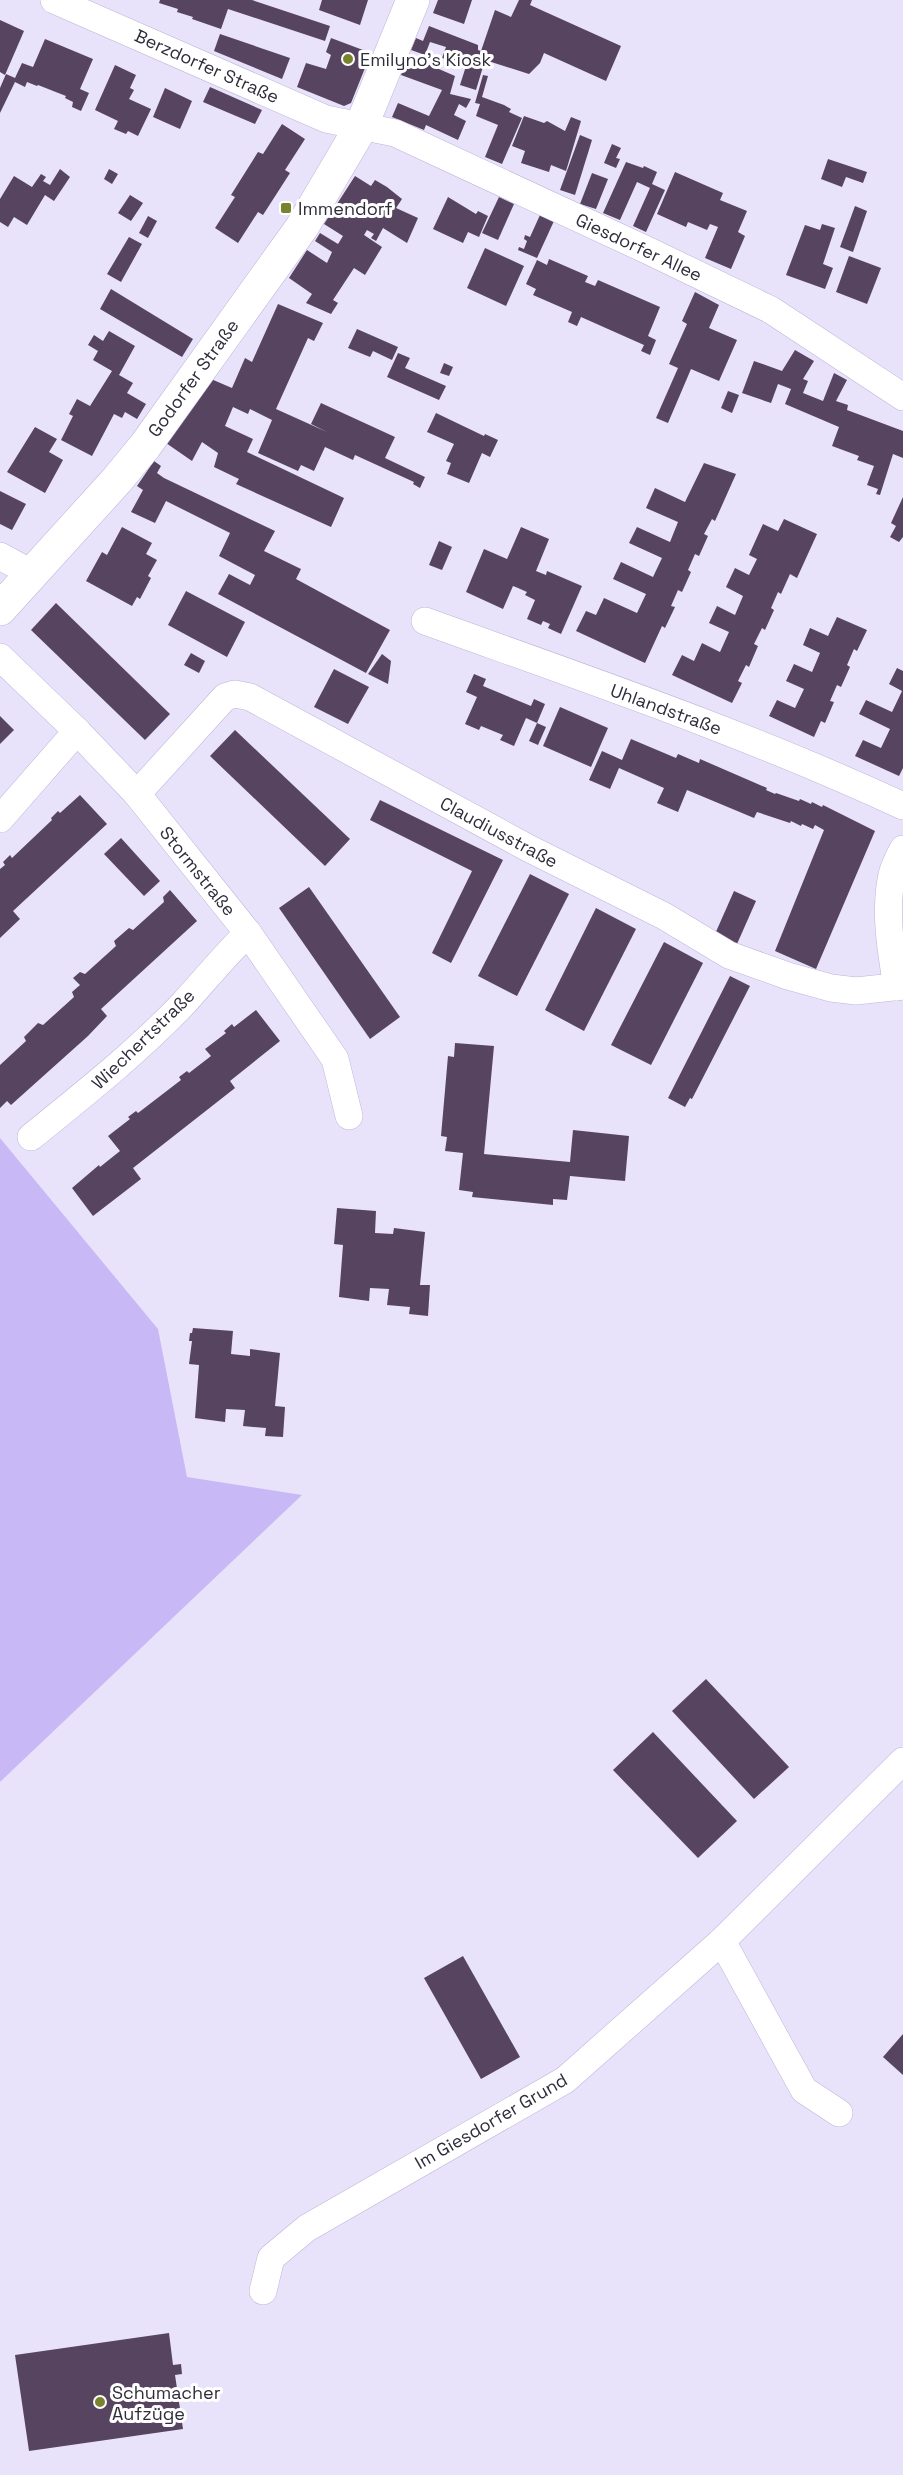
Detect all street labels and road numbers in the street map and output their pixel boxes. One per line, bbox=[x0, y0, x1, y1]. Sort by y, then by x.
street label: Berzdorfer Straße bbox=[131, 24, 283, 108]
street label: Giesdorfer Allee bbox=[572, 208, 706, 286]
street label: Godorfer Straße bbox=[142, 315, 244, 441]
street label: Uhlandstraße bbox=[607, 678, 725, 740]
street label: Claudiusstraße bbox=[436, 791, 562, 873]
street label: Stormstraße bbox=[155, 822, 241, 920]
street label: Wiechertstraße bbox=[87, 984, 199, 1094]
street label: Im Giesdorfer Grund bbox=[411, 2068, 571, 2174]

